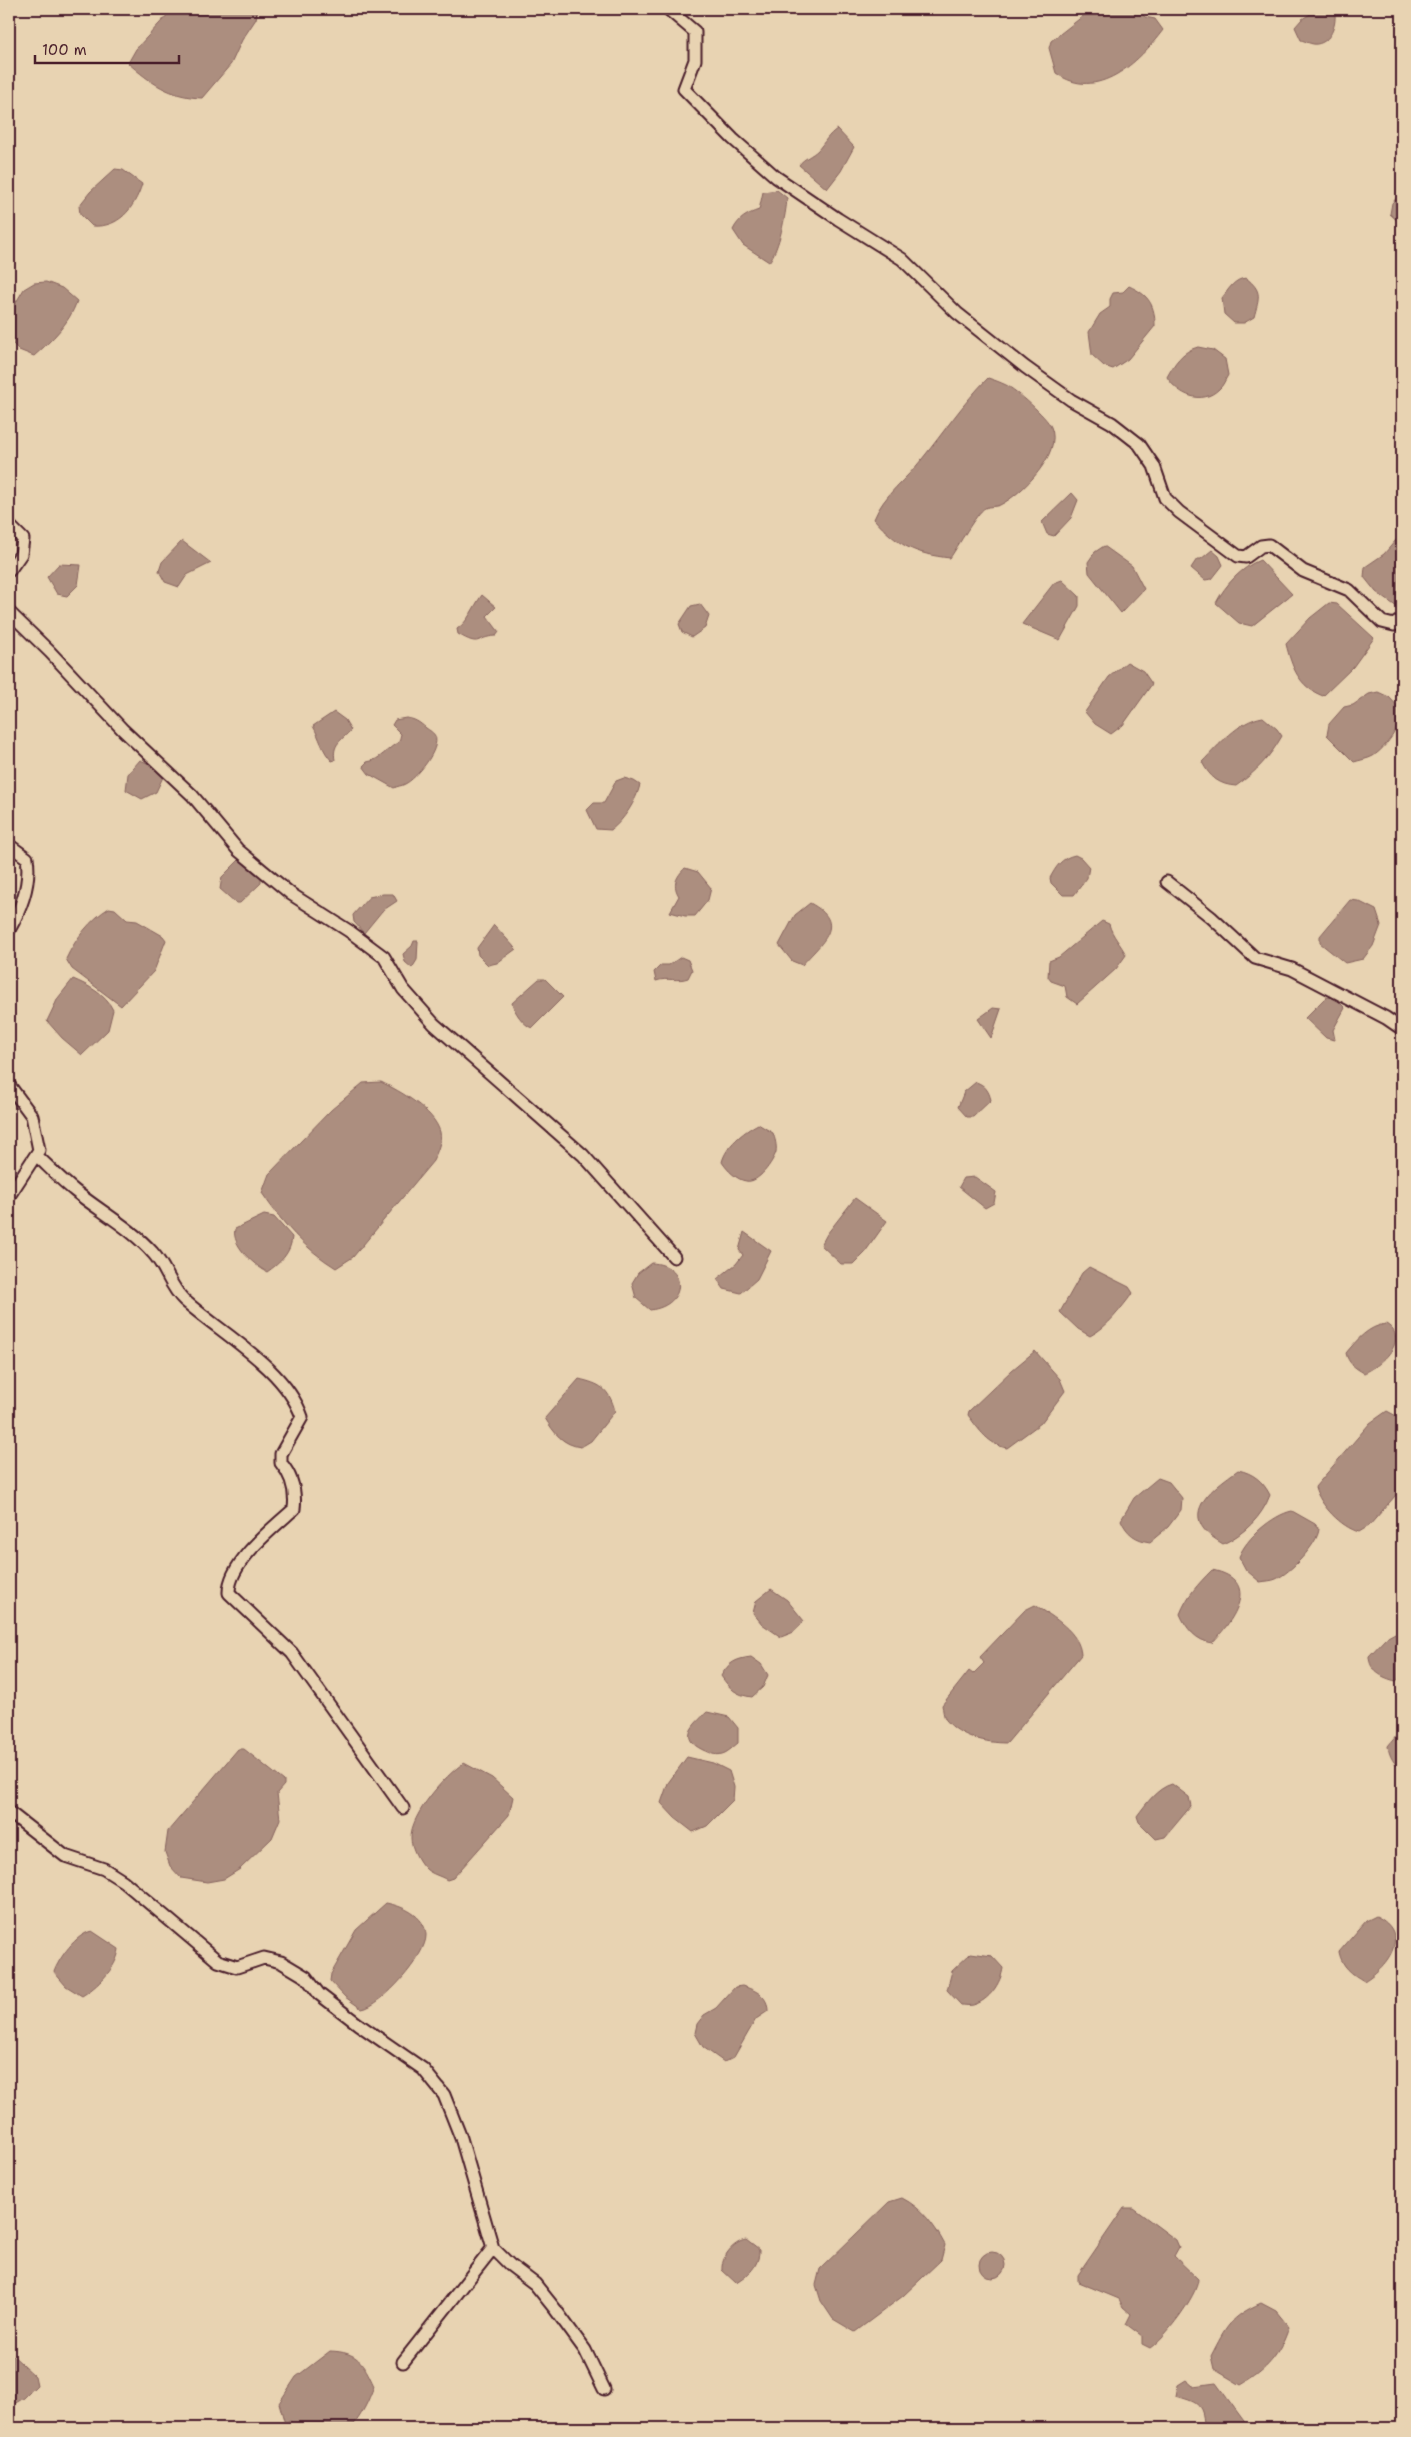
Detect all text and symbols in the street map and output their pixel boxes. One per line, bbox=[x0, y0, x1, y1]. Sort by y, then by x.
scale bar bbox=[35, 32, 179, 64]
text: 100 m bbox=[42, 40, 87, 60]

